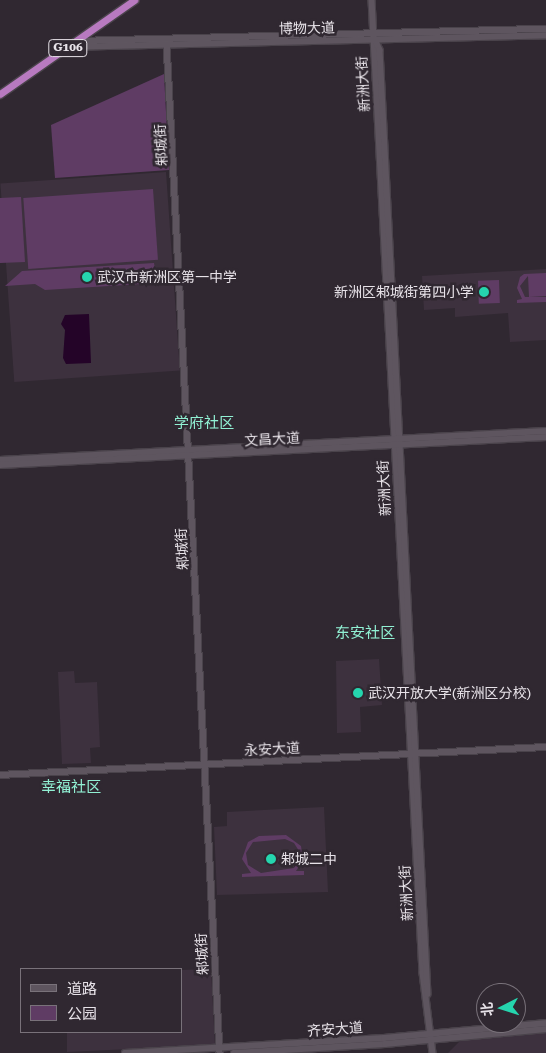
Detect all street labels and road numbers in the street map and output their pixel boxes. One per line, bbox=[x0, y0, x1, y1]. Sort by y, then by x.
street label: 博物大道 bbox=[279, 19, 335, 37]
road number: G106 bbox=[48, 38, 88, 58]
street label: 新洲大街 bbox=[353, 56, 373, 112]
street label: 邾城街 bbox=[152, 124, 170, 166]
street label: 文昌大道 bbox=[244, 429, 300, 449]
street label: 新洲大街 bbox=[374, 460, 394, 516]
street label: 邾城街 bbox=[173, 528, 191, 570]
street label: 永安大道 bbox=[244, 739, 300, 759]
street label: 新洲大街 bbox=[396, 865, 416, 921]
street label: 邾城街 bbox=[193, 933, 211, 975]
street label: 齐安大道 bbox=[306, 1019, 364, 1039]

